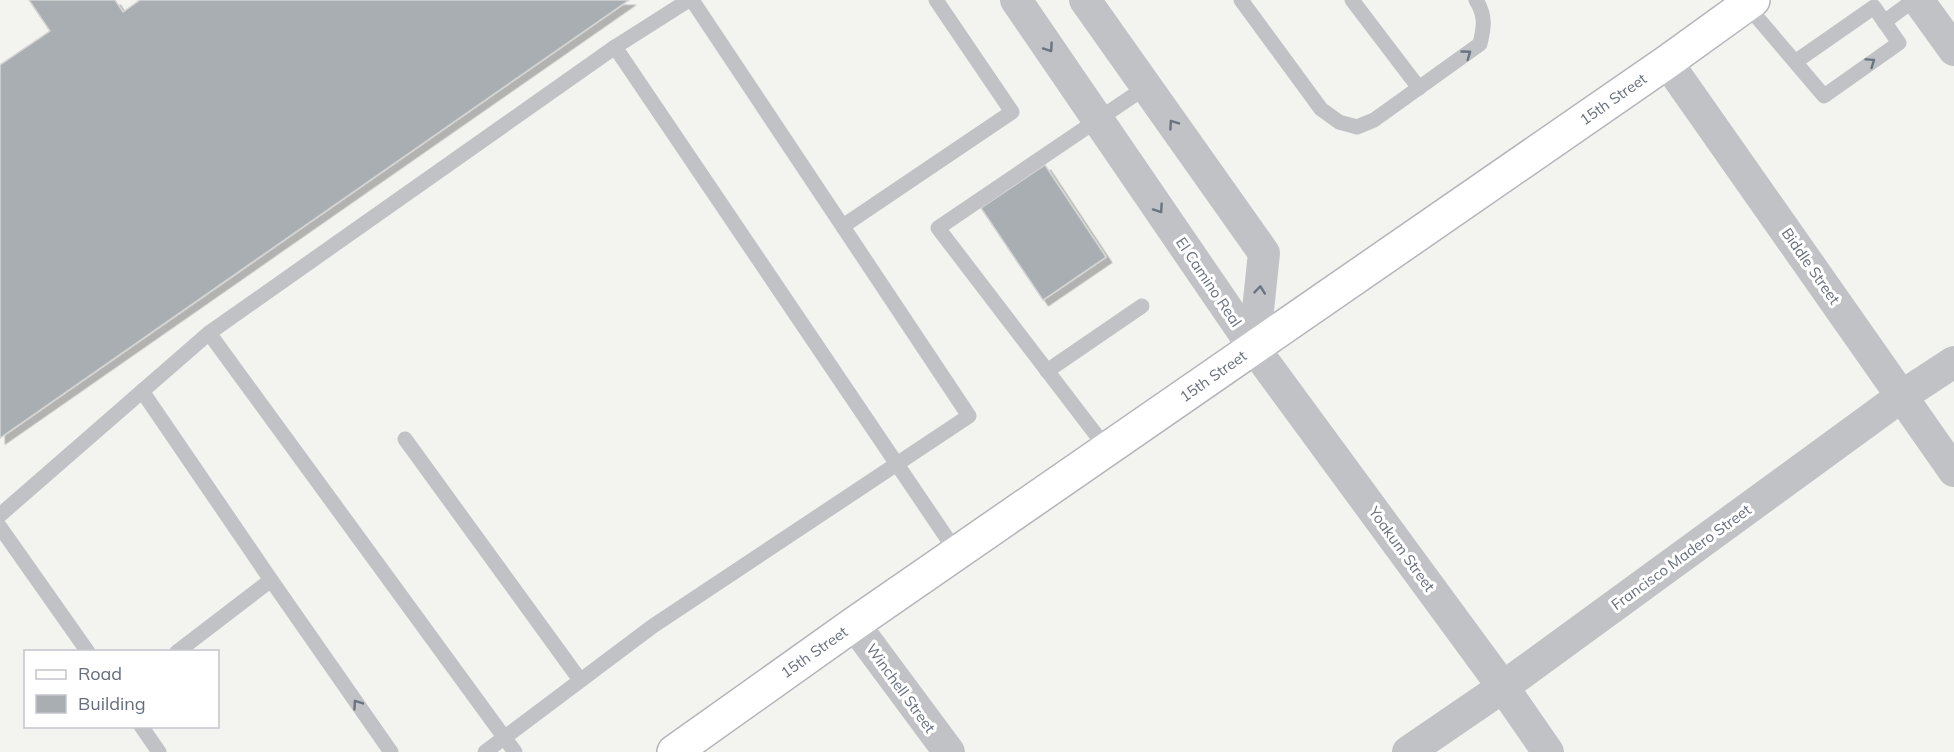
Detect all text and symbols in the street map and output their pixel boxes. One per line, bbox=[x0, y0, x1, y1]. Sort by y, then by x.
one-way arrow bbox=[1042, 42, 1053, 53]
one-way arrow bbox=[1460, 50, 1471, 61]
one-way arrow bbox=[1865, 58, 1876, 69]
street label: 15th Street bbox=[1576, 69, 1650, 129]
one-way arrow bbox=[1169, 120, 1180, 131]
one-way arrow bbox=[1152, 203, 1163, 214]
street label: Biddle Street bbox=[1778, 224, 1844, 308]
street label: El Camino Real bbox=[1172, 233, 1246, 331]
one-way arrow bbox=[1253, 285, 1266, 294]
street label: 15th Street bbox=[1176, 346, 1250, 406]
street label: Francisco Madero Street bbox=[1607, 500, 1755, 614]
street label: Yoakum Street bbox=[1364, 502, 1439, 595]
street label: 15th Street bbox=[777, 622, 851, 682]
street label: Winchell Street bbox=[862, 640, 940, 736]
legend bbox=[24, 650, 219, 728]
text: Road bbox=[78, 662, 122, 685]
text: Building bbox=[78, 692, 146, 715]
one-way arrow bbox=[353, 700, 364, 711]

